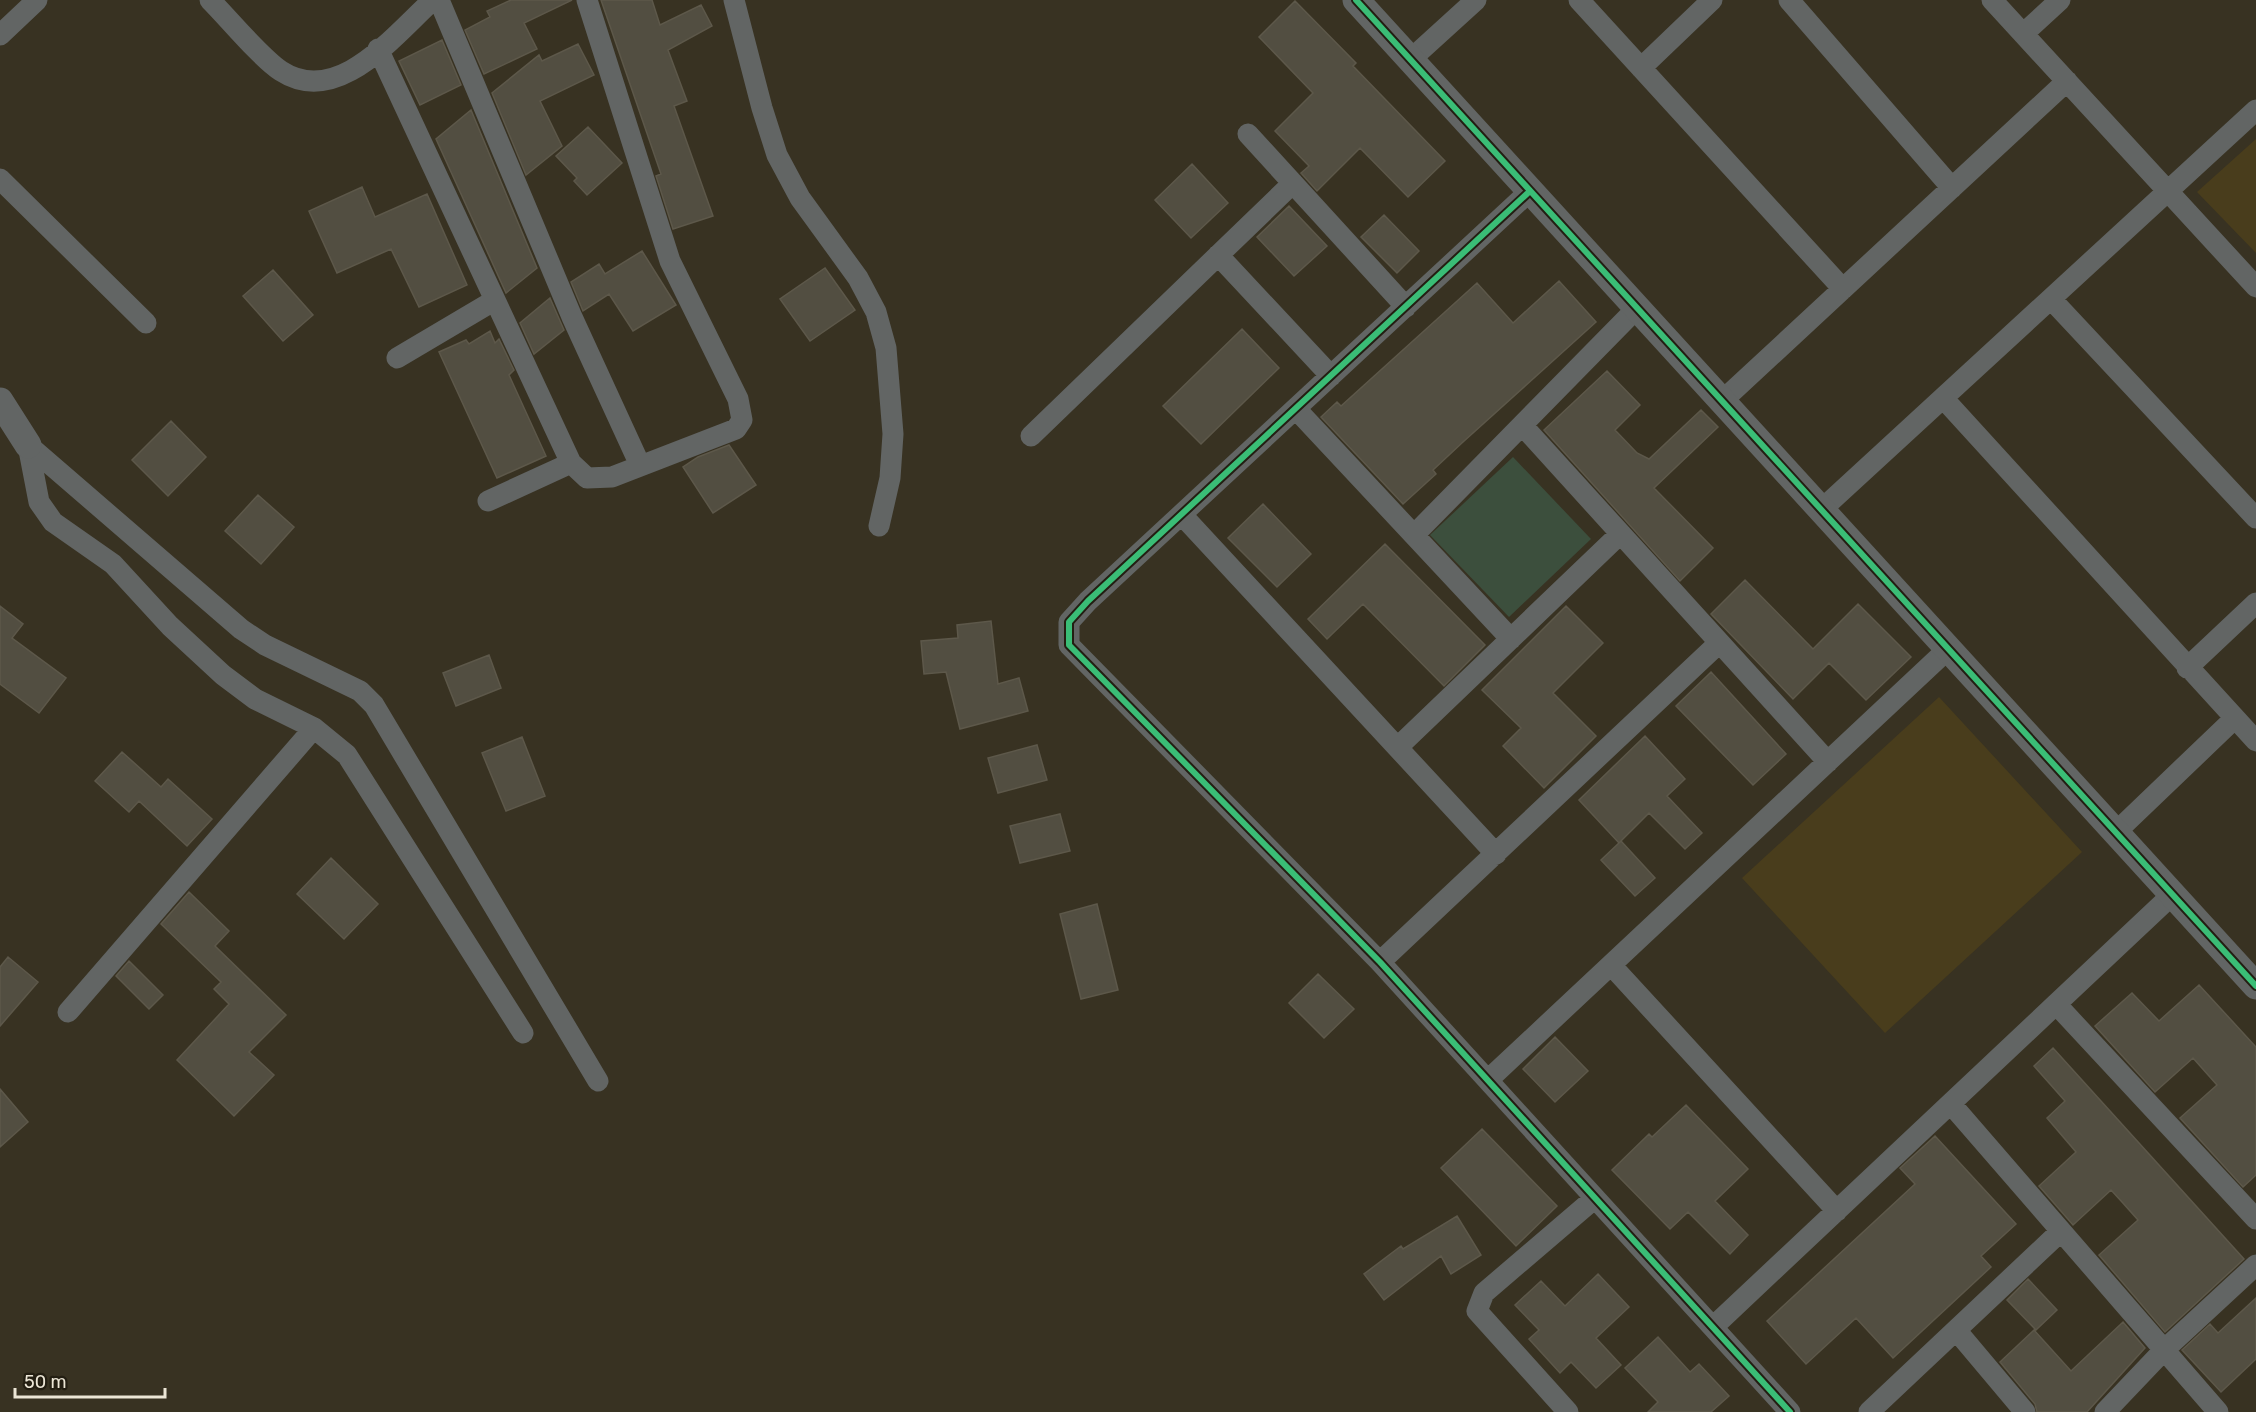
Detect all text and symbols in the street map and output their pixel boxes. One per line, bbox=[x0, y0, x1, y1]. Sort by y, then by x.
scale bar bbox=[15, 1361, 165, 1399]
text: 50 m bbox=[24, 1371, 67, 1393]

